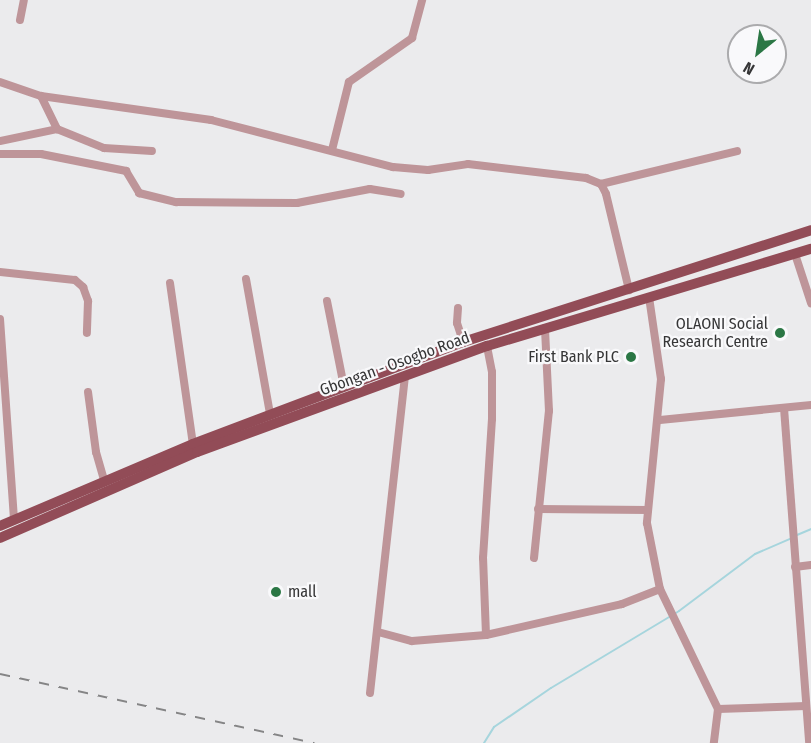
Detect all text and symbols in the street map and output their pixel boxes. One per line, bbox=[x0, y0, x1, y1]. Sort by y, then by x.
north arrow bbox=[727, 24, 787, 84]
text: N bbox=[740, 58, 758, 79]
place label: OLAONI Social Research Centre bbox=[663, 314, 768, 352]
marker: OLAONI Social Research Centre bbox=[773, 326, 787, 340]
street label: Gbongan - Osogbo Road bbox=[317, 328, 473, 400]
place label: First Bank PLC bbox=[528, 347, 619, 367]
marker: First Bank PLC bbox=[624, 350, 638, 364]
place label: mall bbox=[288, 582, 316, 602]
marker: mall bbox=[269, 585, 283, 599]

